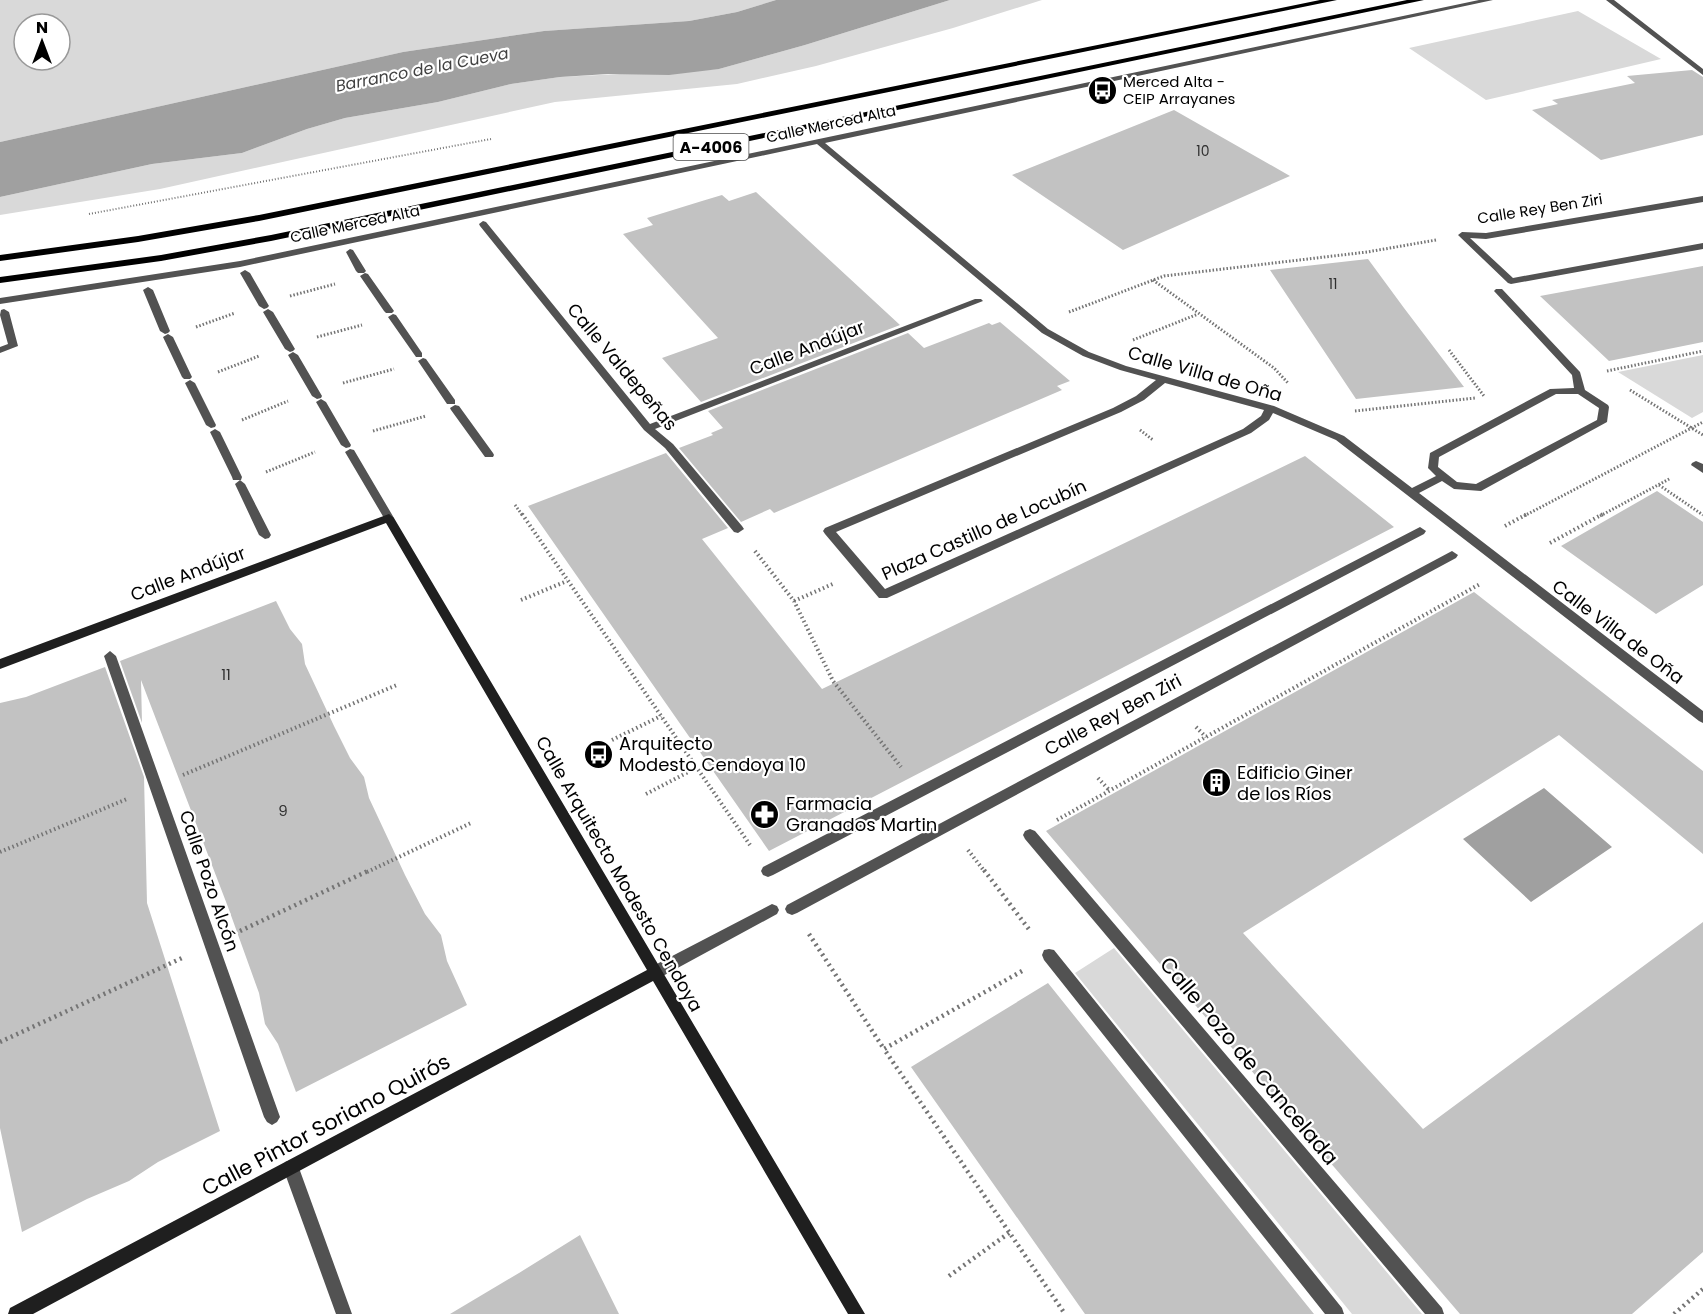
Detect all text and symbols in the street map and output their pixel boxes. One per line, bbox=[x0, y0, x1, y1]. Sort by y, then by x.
north arrow bbox=[12, 12, 72, 72]
text: N bbox=[36, 16, 48, 39]
water label: Barranco de la Cueva bbox=[334, 41, 511, 98]
place label: Merced Alta - CEIP Arrayanes bbox=[1123, 71, 1236, 109]
bus stop icon: Merced Alta - CEIP Arrayanes bbox=[1086, 75, 1118, 107]
street label: Calle Merced Alta bbox=[764, 100, 898, 148]
road number: A-4006 bbox=[674, 134, 748, 160]
house number: 10 bbox=[1196, 141, 1210, 161]
street label: Calle Rey Ben Ziri bbox=[1476, 188, 1604, 229]
street label: Calle Merced Alta bbox=[288, 200, 422, 248]
house number: 11 bbox=[1329, 274, 1337, 294]
street label: Calle Valdepeñas bbox=[562, 298, 683, 436]
street label: Calle Andújar bbox=[746, 314, 868, 381]
street label: Calle Villa de Oña bbox=[1125, 340, 1285, 407]
street label: Plaza Castillo de Locubín bbox=[877, 473, 1090, 586]
street label: Calle Andújar bbox=[127, 540, 249, 607]
street label: Calle Villa de Oña bbox=[1547, 574, 1689, 690]
house number: 11 bbox=[221, 664, 231, 685]
street label: Calle Rey Ben Ziri bbox=[1040, 668, 1186, 761]
street label: Calle Arquitecto Modesto Cendoya bbox=[530, 731, 709, 1016]
place label: Arquitecto Modesto Cendoya 10 bbox=[619, 731, 806, 777]
bus stop icon: Arquitecto Modesto Cendoya 10 bbox=[582, 738, 614, 770]
place label: Edificio Giner de los Ríos bbox=[1237, 760, 1353, 806]
building icon: Edificio Giner de los Ríos bbox=[1200, 767, 1232, 799]
place label: Farmacia Granados Martin bbox=[786, 791, 937, 837]
pharmacy icon: Farmacia Granados Martin bbox=[749, 798, 781, 830]
house number: 9 bbox=[278, 800, 288, 821]
street label: Calle Pozo Alcón bbox=[174, 807, 245, 955]
street label: Calle Pozo de Cancelada bbox=[1154, 950, 1345, 1171]
street label: Calle Pintor Soriano Quirós bbox=[196, 1047, 455, 1203]

